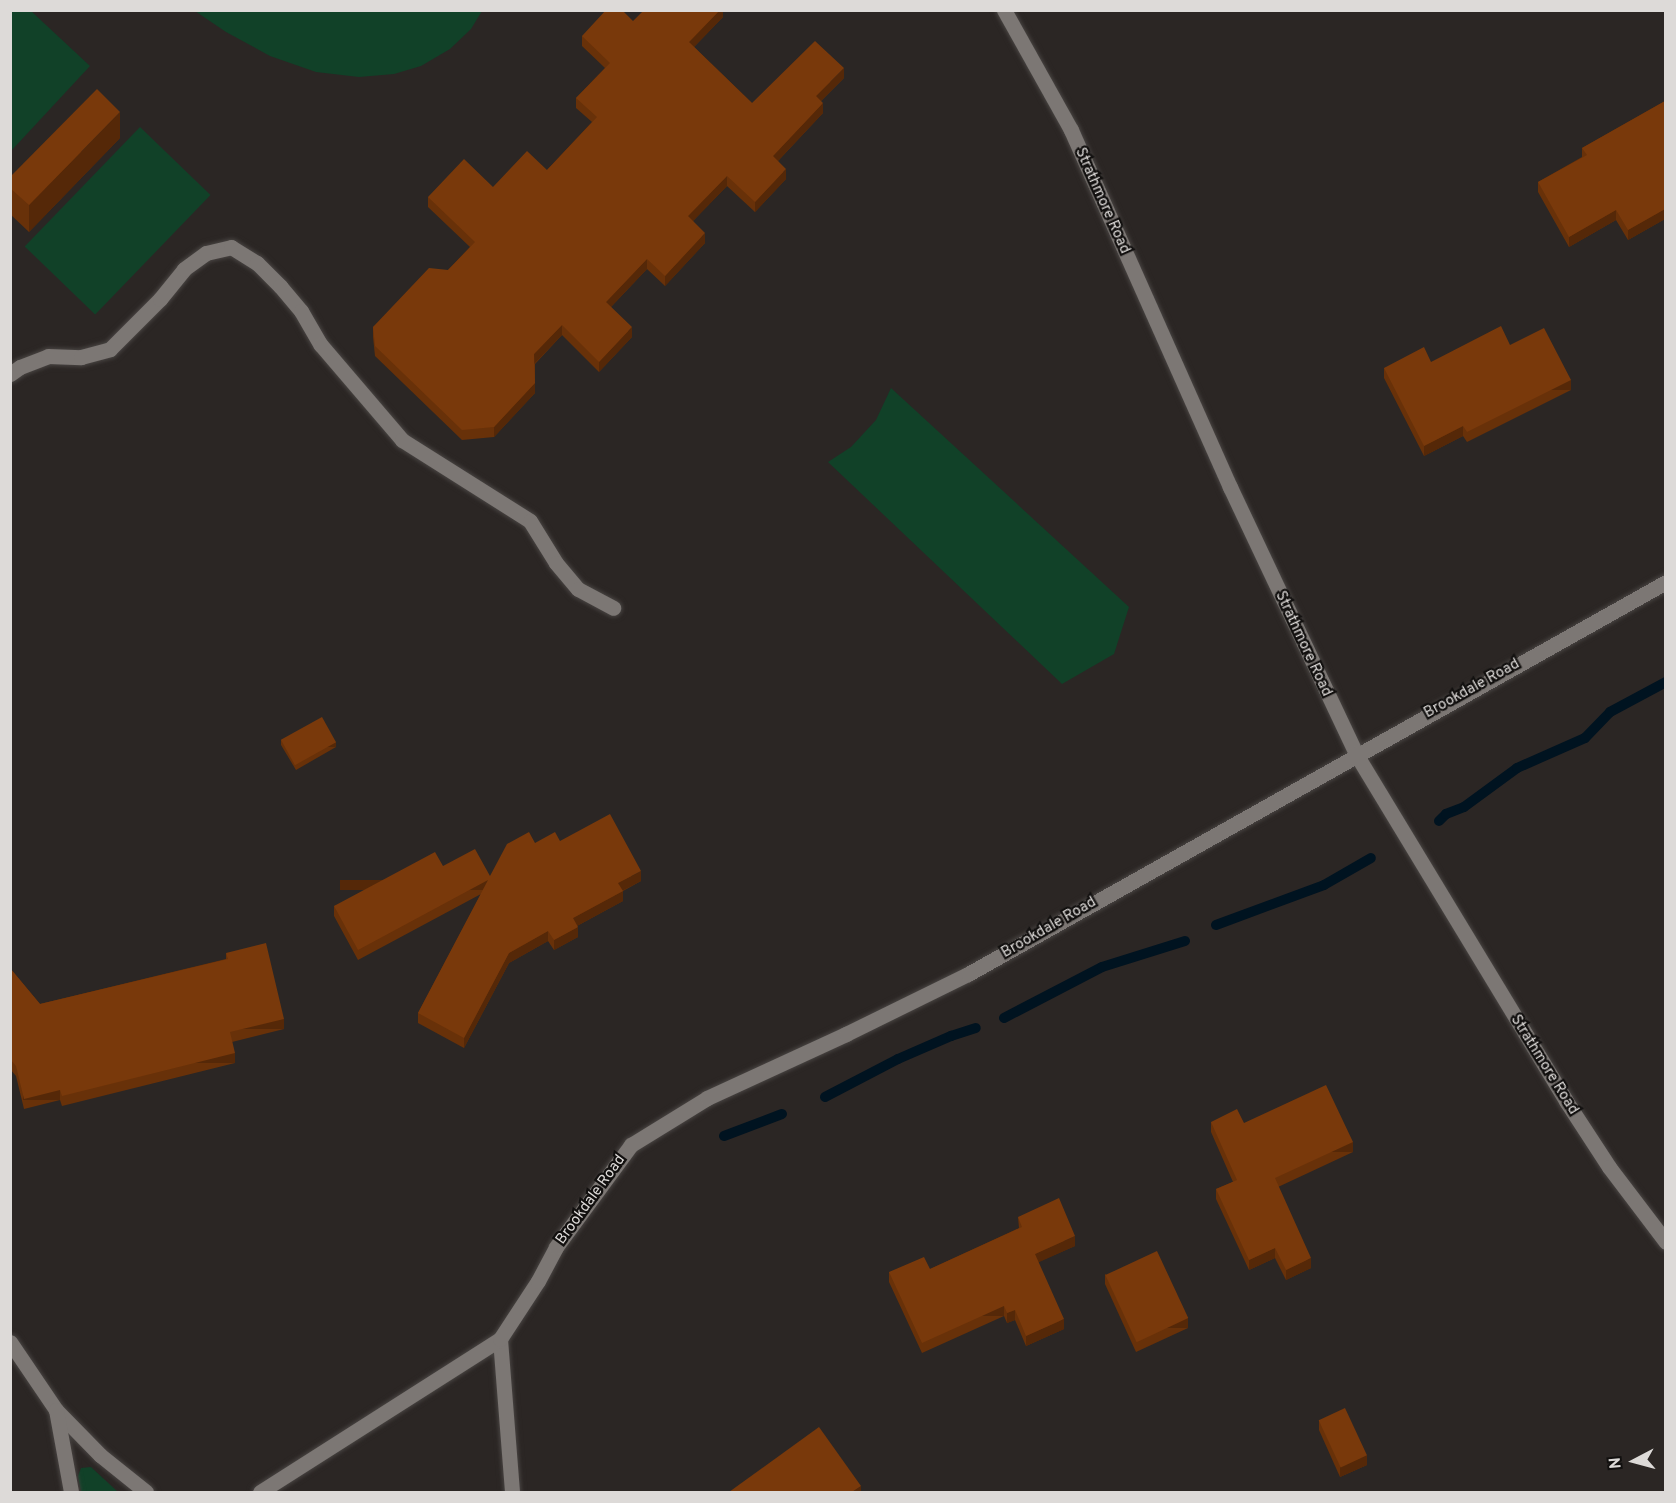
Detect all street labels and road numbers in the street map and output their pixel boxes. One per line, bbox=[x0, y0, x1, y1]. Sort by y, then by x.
street label: Strathmore Road bbox=[1071, 145, 1133, 257]
street label: Strathmore Road bbox=[1271, 588, 1335, 700]
street label: Brookdale Road bbox=[1421, 655, 1523, 723]
street label: Brookdale Road bbox=[998, 894, 1100, 962]
street label: Strathmore Road bbox=[1506, 1012, 1582, 1118]
street label: Brookdale Road bbox=[552, 1152, 630, 1248]

